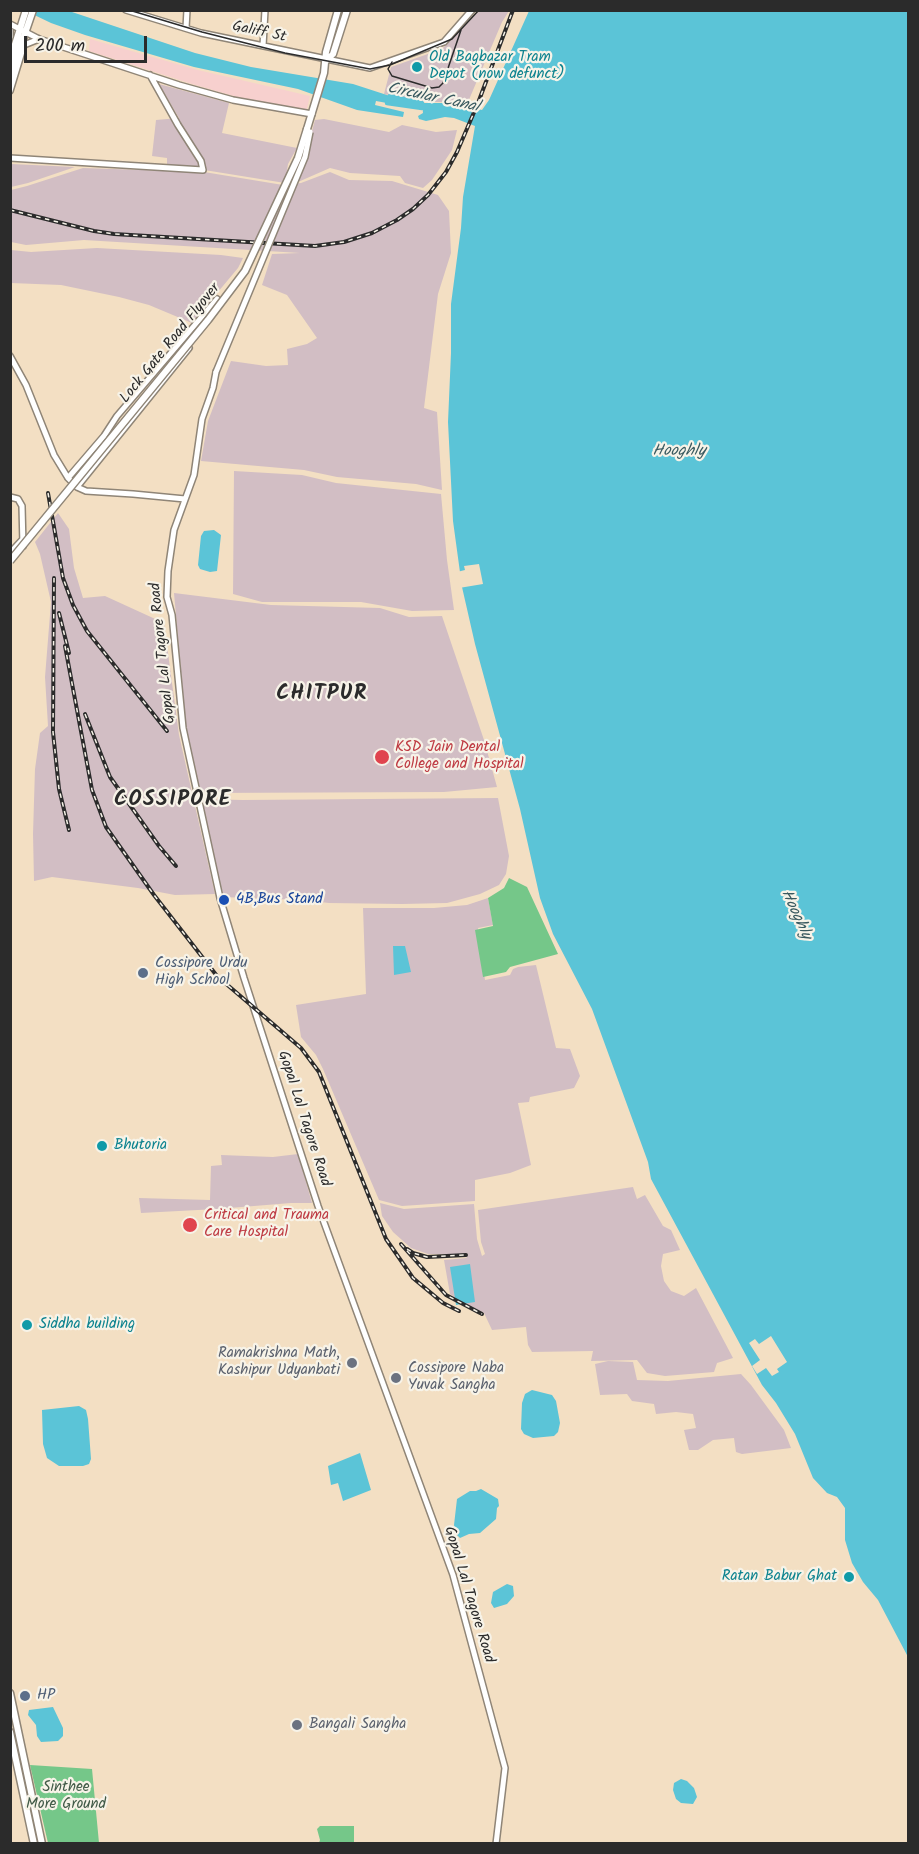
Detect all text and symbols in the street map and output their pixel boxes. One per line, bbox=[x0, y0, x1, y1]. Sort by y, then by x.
street label: Galiff St bbox=[230, 19, 288, 47]
scale bar bbox=[27, 24, 150, 62]
text: 200 m bbox=[35, 32, 85, 61]
place label: Old Bagbazar Tram Depot (now defunct) bbox=[429, 49, 565, 84]
marker: Old Bagbazar Tram Depot (now defunct) bbox=[410, 60, 424, 74]
water label: Circular Canal bbox=[385, 80, 481, 118]
street label: Lock Gate Road Flyover bbox=[117, 280, 225, 408]
water label: Hooghly bbox=[653, 442, 705, 462]
street label: Gopal Lal Tagore Road bbox=[148, 582, 180, 724]
district label: CHITPUR bbox=[276, 682, 368, 708]
place label: KSD Jain Dental College and Hospital bbox=[395, 739, 524, 774]
marker: KSD Jain Dental College and Hospital bbox=[373, 748, 391, 766]
district label: COSSIPORE bbox=[114, 788, 232, 814]
water label: Hooghly bbox=[775, 887, 815, 943]
place label: 4B,Bus Stand bbox=[236, 891, 323, 909]
marker: 4B,Bus Stand bbox=[217, 893, 231, 907]
place label: Cossipore Urdu High School bbox=[155, 955, 247, 990]
marker: Cossipore Urdu High School bbox=[136, 966, 150, 980]
street label: Gopal Lal Tagore Road bbox=[273, 1049, 333, 1189]
place label: Bhutoria bbox=[114, 1137, 167, 1155]
marker: Bhutoria bbox=[95, 1139, 109, 1153]
place label: Critical and Trauma Care Hospital bbox=[204, 1207, 329, 1242]
marker: Critical and Trauma Care Hospital bbox=[181, 1216, 199, 1234]
place label: Siddha building bbox=[39, 1316, 135, 1334]
marker: Siddha building bbox=[20, 1318, 34, 1332]
place label: Ramakrishna Math, Kashipur Udyanbati bbox=[218, 1345, 340, 1380]
marker: Ramakrishna Math, Kashipur Udyanbati bbox=[345, 1356, 359, 1370]
place label: Cossipore Naba Yuvak Sangha bbox=[408, 1360, 504, 1395]
marker: Cossipore Naba Yuvak Sangha bbox=[389, 1371, 403, 1385]
street label: Gopal Lal Tagore Road bbox=[439, 1525, 497, 1665]
place label: Ratan Babur Ghat bbox=[722, 1568, 837, 1586]
marker: Ratan Babur Ghat bbox=[842, 1570, 856, 1584]
place label: HP bbox=[37, 1687, 55, 1705]
marker: HP bbox=[18, 1689, 32, 1703]
place label: Bangali Sangha bbox=[309, 1716, 406, 1734]
marker: Bangali Sangha bbox=[290, 1718, 304, 1732]
park label: Sinthee More Ground bbox=[26, 1779, 106, 1814]

